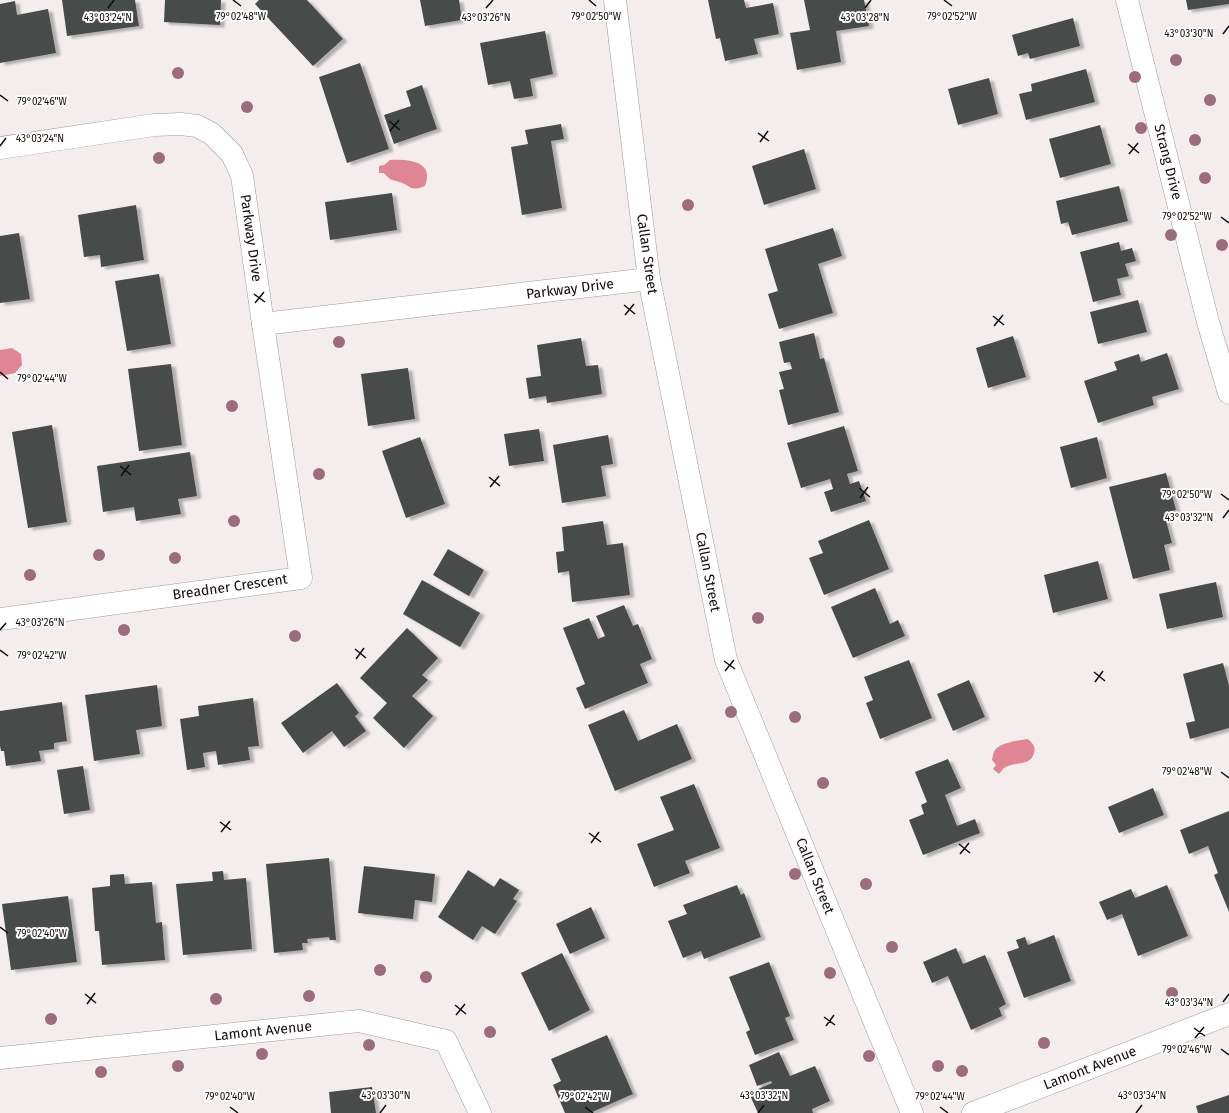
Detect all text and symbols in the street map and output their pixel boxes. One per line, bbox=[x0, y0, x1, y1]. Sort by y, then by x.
text: 79°02'48"W bbox=[216, 11, 267, 23]
text: 79°02'50"W bbox=[571, 11, 622, 23]
text: 79°02'52"W bbox=[927, 11, 977, 23]
text: 43°03'24"N bbox=[84, 12, 132, 24]
text: 43°03'26"N bbox=[462, 12, 510, 24]
text: 43°03'28"N bbox=[840, 12, 890, 24]
text: 43°03'30"N bbox=[1164, 28, 1214, 40]
text: 79°02'46"W bbox=[17, 96, 68, 108]
street label: Strang Drive bbox=[1150, 122, 1186, 202]
text: 43°03'24"N bbox=[16, 133, 64, 145]
street label: Parkway Drive bbox=[236, 193, 266, 283]
text: 79°02'52"W bbox=[1162, 211, 1212, 223]
street label: Callan Street bbox=[633, 213, 661, 296]
street label: Parkway Drive bbox=[525, 275, 615, 303]
text: 79°02'44"W bbox=[17, 373, 67, 385]
text: 79°02'50"W bbox=[1162, 489, 1213, 501]
text: 43°03'32"N bbox=[1165, 512, 1213, 524]
street label: Callan Street bbox=[692, 531, 724, 614]
street label: Breadner Crescent bbox=[171, 570, 290, 603]
text: 43°03'26"N bbox=[16, 617, 64, 629]
text: 79°02'42"W bbox=[17, 650, 67, 662]
text: 79°02'48"W bbox=[1162, 766, 1213, 778]
street label: Callan Street bbox=[792, 835, 838, 918]
text: 79°02'40"W bbox=[17, 928, 68, 940]
text: 43°03'34"N bbox=[1165, 997, 1213, 1009]
street label: Lamont Avenue bbox=[213, 1017, 313, 1045]
street label: Lamont Avenue bbox=[1041, 1042, 1139, 1094]
text: 79°02'46"W bbox=[1162, 1044, 1213, 1056]
text: 43°03'30"N bbox=[361, 1090, 411, 1102]
text: 43°03'32"N bbox=[740, 1090, 788, 1102]
text: 43°03'34"N bbox=[1118, 1090, 1166, 1102]
text: 79°02'40"W bbox=[205, 1091, 256, 1103]
text: 79°02'42"W bbox=[560, 1091, 610, 1103]
text: 79°02'44"W bbox=[915, 1091, 965, 1103]

